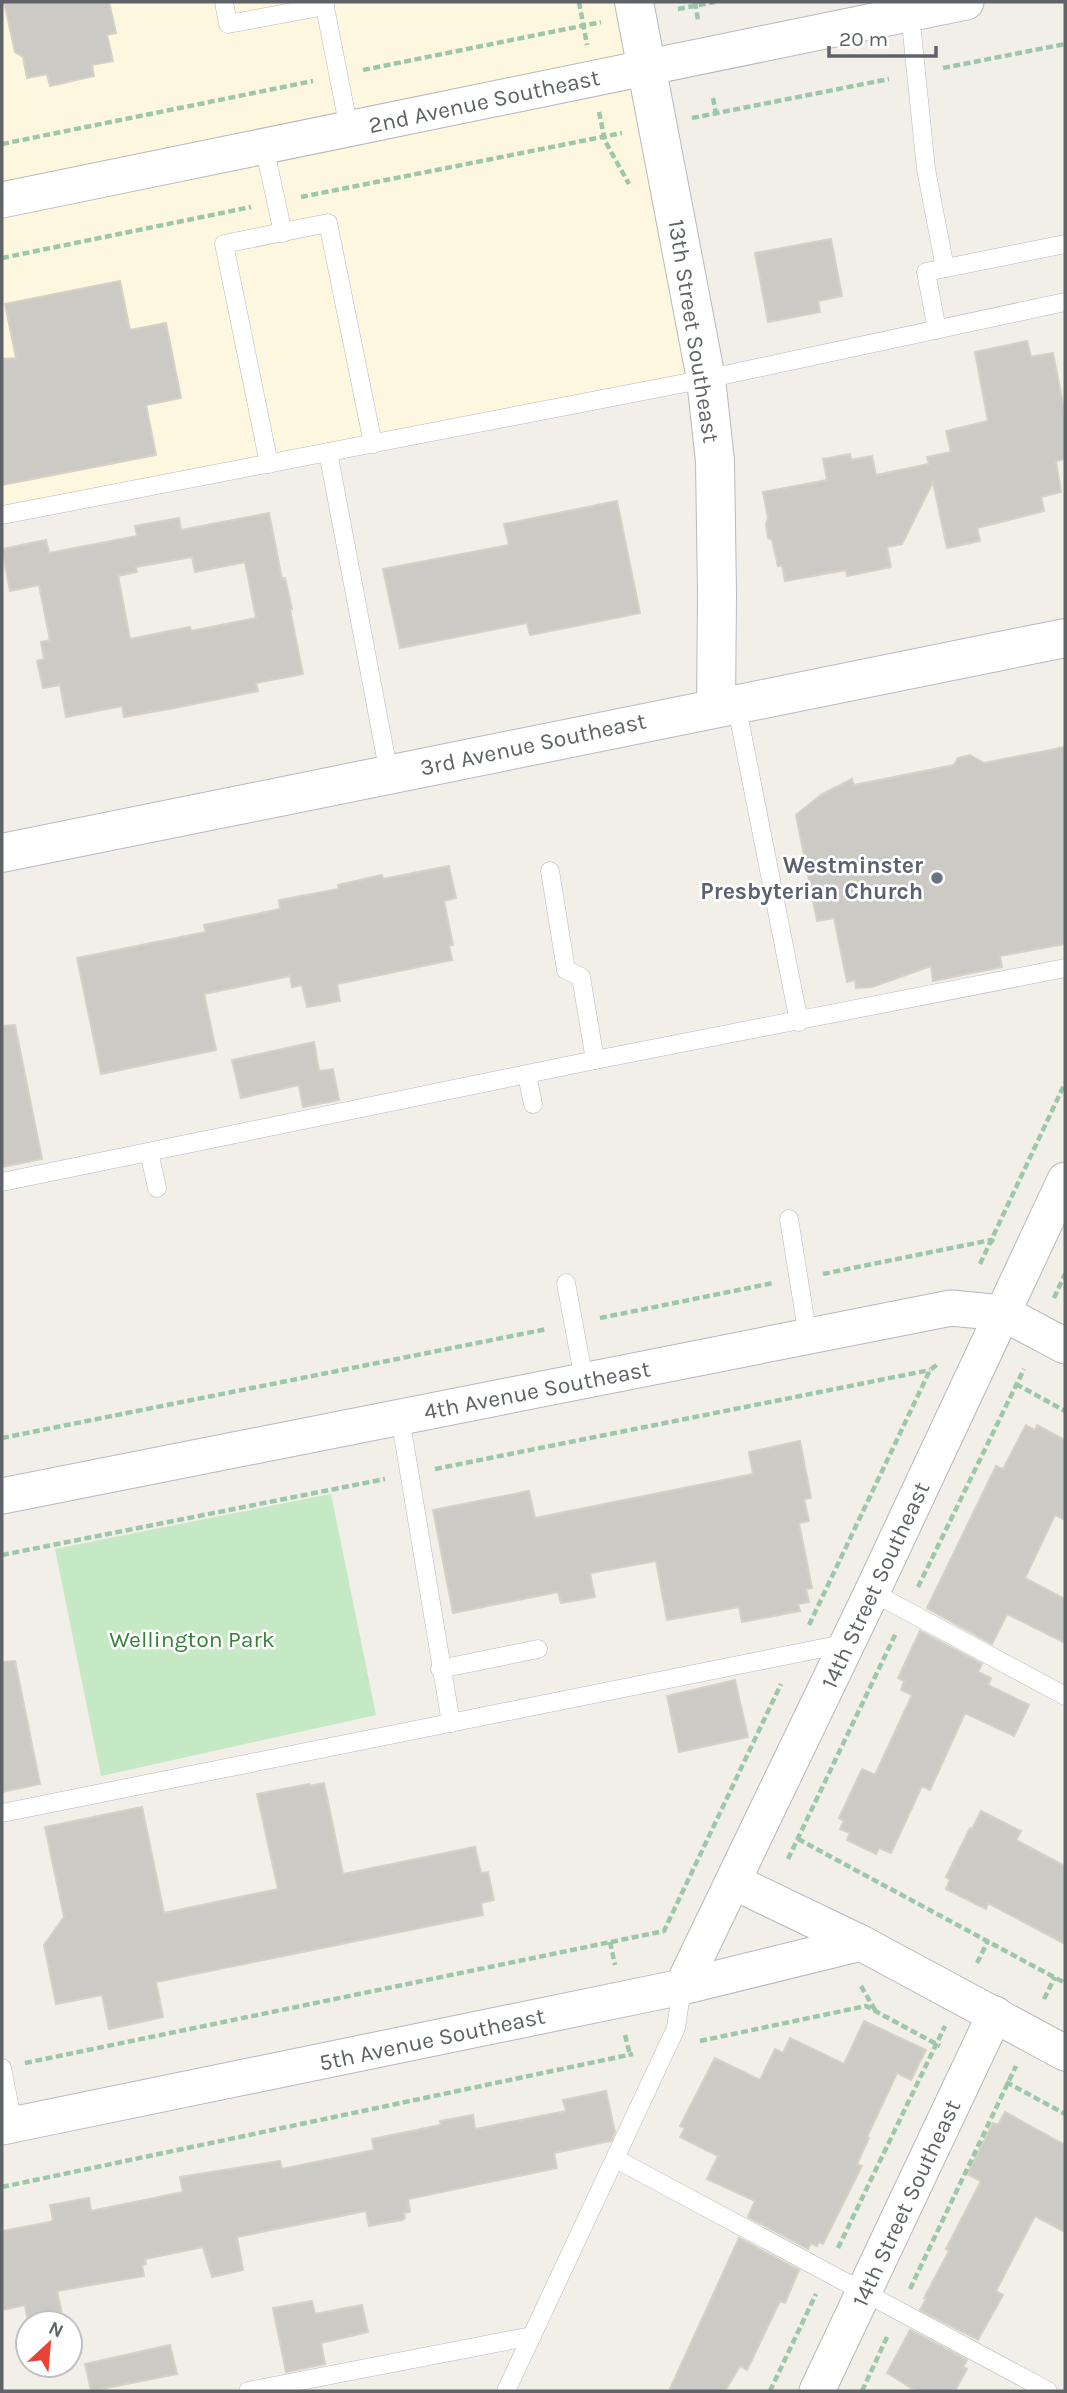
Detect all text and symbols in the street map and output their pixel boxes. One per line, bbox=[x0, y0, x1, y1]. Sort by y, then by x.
scale bar bbox=[829, 14, 936, 58]
text: 20 m bbox=[839, 27, 888, 51]
street label: 2nd Avenue Southeast bbox=[366, 64, 602, 139]
street label: 13th Street Southeast bbox=[663, 217, 725, 445]
street label: 3rd Avenue Southeast bbox=[418, 707, 649, 782]
place label: Westminster Presbyterian Church bbox=[700, 852, 923, 905]
marker: Westminster Presbyterian Church bbox=[929, 870, 945, 886]
street label: 4th Avenue Southeast bbox=[422, 1355, 653, 1426]
street label: 14th Street Southeast bbox=[816, 1477, 935, 1693]
park label: Wellington Park bbox=[109, 1626, 275, 1653]
street label: 5th Avenue Southeast bbox=[317, 2002, 548, 2077]
street label: 14th Street Southeast bbox=[847, 2095, 966, 2311]
north arrow bbox=[14, 2309, 84, 2379]
text: N bbox=[45, 2317, 67, 2342]

